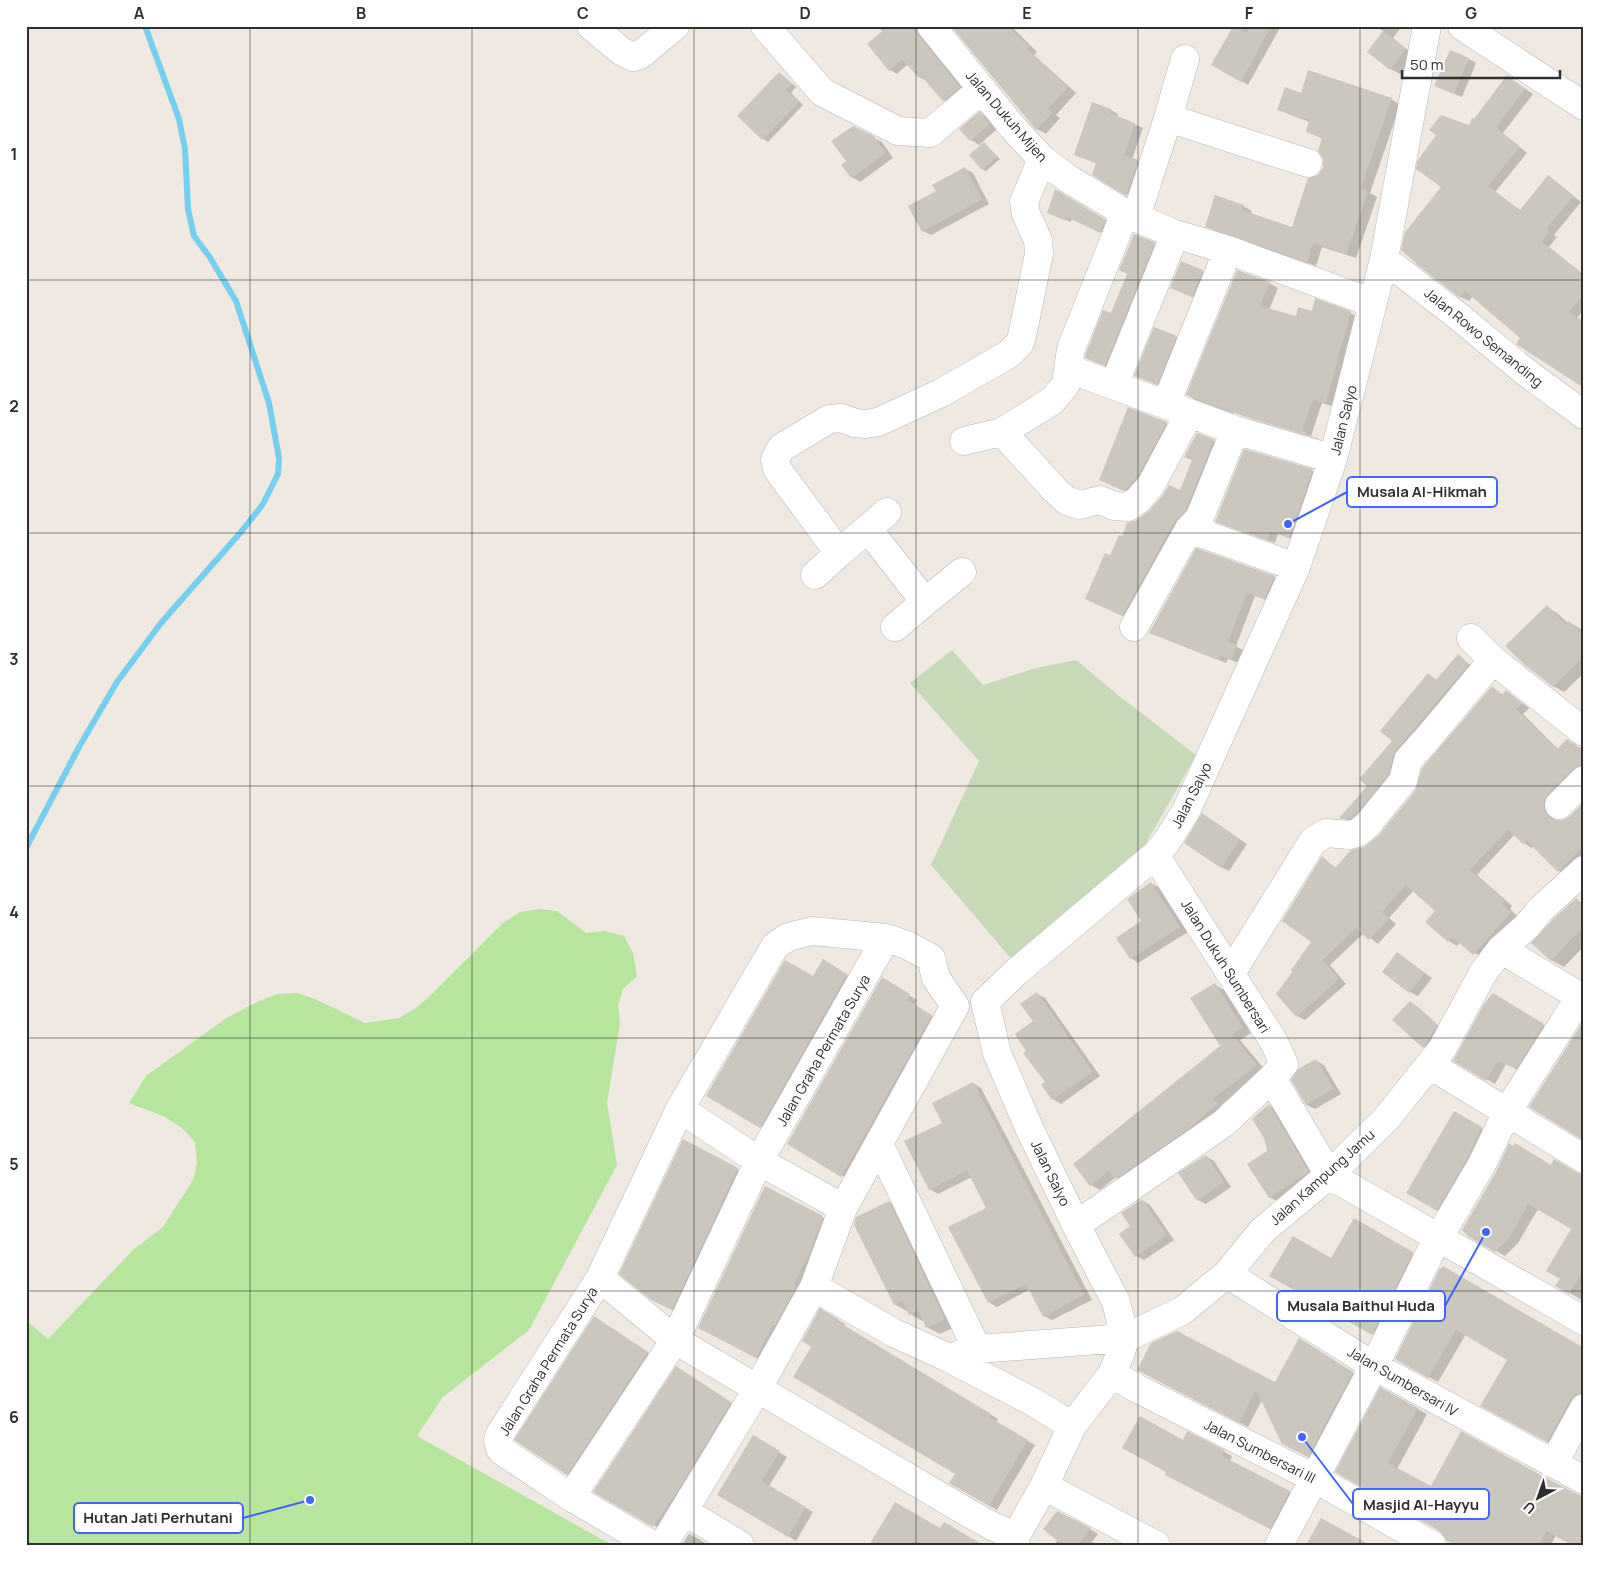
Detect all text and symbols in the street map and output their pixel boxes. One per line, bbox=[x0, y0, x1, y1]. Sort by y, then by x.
text: A bbox=[134, 2, 145, 24]
text: B bbox=[356, 2, 366, 24]
text: C bbox=[577, 2, 589, 24]
text: D bbox=[799, 2, 811, 24]
text: E bbox=[1022, 2, 1032, 24]
text: F bbox=[1245, 2, 1254, 24]
text: G bbox=[1465, 2, 1477, 24]
scale bar bbox=[1402, 48, 1560, 80]
text: 50 m bbox=[1410, 54, 1444, 75]
street label: Jalan Dukuh Mijen bbox=[962, 66, 1052, 166]
text: 1 bbox=[10, 143, 18, 165]
street label: Jalan Rowo Semanding bbox=[1421, 283, 1547, 391]
street label: Jalan Salyo bbox=[1325, 383, 1361, 457]
text: 2 bbox=[9, 395, 19, 417]
callout: Musala Al-Hikmah bbox=[1347, 477, 1497, 507]
text: Musala Al-Hikmah bbox=[1357, 481, 1487, 502]
text: 3 bbox=[9, 648, 19, 670]
street label: Jalan Salyo bbox=[1166, 759, 1216, 831]
street label: Jalan Dukuh Sumbersari bbox=[1177, 896, 1275, 1036]
text: 4 bbox=[9, 901, 19, 923]
street label: Jalan Graha Permata Surya bbox=[772, 971, 874, 1129]
street label: Jalan Kampung Jamu bbox=[1266, 1125, 1378, 1229]
street label: Jalan Salyo bbox=[1027, 1137, 1075, 1209]
text: 5 bbox=[9, 1153, 19, 1175]
street label: Jalan Graha Permata Surya bbox=[494, 1283, 602, 1439]
callout: Musala Baithul Huda bbox=[1277, 1291, 1445, 1321]
text: Musala Baithul Huda bbox=[1287, 1295, 1435, 1316]
street label: Jalan Sumbersari IV bbox=[1344, 1342, 1462, 1421]
text: 6 bbox=[9, 1406, 19, 1428]
street label: Jalan Sumbersari III bbox=[1201, 1415, 1319, 1487]
north arrow bbox=[1512, 1474, 1562, 1524]
callout: Masjid Al-Hayyu bbox=[1353, 1489, 1489, 1519]
text: Masjid Al-Hayyu bbox=[1363, 1494, 1479, 1515]
text: U bbox=[1519, 1498, 1539, 1519]
callout: Hutan Jati Perhutani bbox=[74, 1503, 243, 1533]
text: Hutan Jati Perhutani bbox=[83, 1507, 233, 1528]

